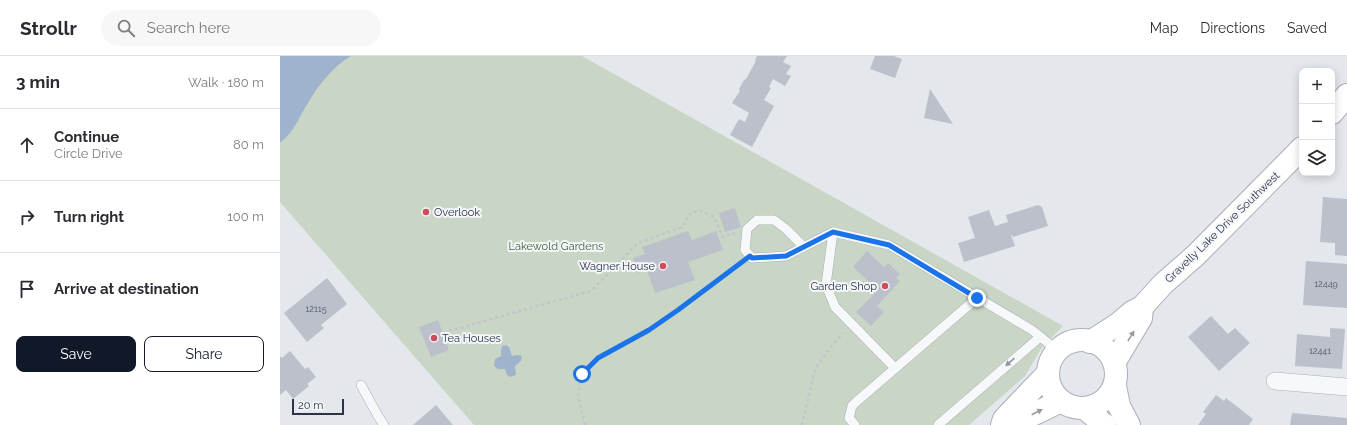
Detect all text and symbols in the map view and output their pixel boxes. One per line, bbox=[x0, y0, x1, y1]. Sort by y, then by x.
search box bbox=[101, 10, 381, 46]
text: Strollr bbox=[20, 17, 77, 39]
icon: search bbox=[115, 17, 137, 39]
text: Search here bbox=[147, 19, 230, 37]
text: Map bbox=[1150, 20, 1178, 36]
text: Directions bbox=[1200, 20, 1265, 36]
text: Saved bbox=[1287, 20, 1327, 36]
map controls bbox=[1299, 68, 1335, 176]
button: + bbox=[1299, 68, 1335, 104]
text: 3 min bbox=[16, 72, 60, 92]
text: Walk · 180 m bbox=[188, 75, 264, 90]
button: − bbox=[1299, 104, 1335, 140]
text: Continue bbox=[54, 128, 119, 146]
icon: ahead bbox=[16, 134, 38, 156]
text: 80 m bbox=[233, 137, 264, 152]
button: layers bbox=[1299, 140, 1335, 176]
text: Circle Drive bbox=[54, 146, 123, 161]
street label: Gravelly Lake Drive Southwest bbox=[1162, 169, 1283, 286]
icon: right bbox=[16, 206, 38, 228]
place label: Overlook bbox=[434, 206, 480, 219]
marker: Overlook bbox=[421, 207, 431, 217]
text: Turn right bbox=[54, 208, 124, 226]
text: 100 m bbox=[227, 209, 264, 224]
park label: Lakewold Gardens bbox=[509, 240, 603, 253]
place label: Wagner House bbox=[579, 260, 656, 273]
marker: Wagner House bbox=[658, 261, 668, 271]
icon: arrive bbox=[16, 278, 38, 300]
house number: 12449 bbox=[1314, 279, 1338, 289]
text: Arrive at destination bbox=[54, 280, 199, 298]
place label: Garden Shop bbox=[810, 280, 877, 293]
marker: Garden Shop bbox=[880, 281, 890, 291]
route end bbox=[968, 289, 986, 307]
house number: 12115 bbox=[305, 304, 327, 314]
one-way arrow bbox=[1127, 330, 1134, 342]
place label: Tea Houses bbox=[442, 332, 501, 345]
marker: Tea Houses bbox=[429, 333, 439, 343]
button: Save bbox=[16, 336, 136, 372]
button: Share bbox=[144, 336, 264, 372]
house number: 12441 bbox=[1309, 346, 1331, 356]
one-way arrow bbox=[1006, 357, 1015, 366]
route start bbox=[573, 365, 591, 383]
scale bar bbox=[292, 397, 344, 416]
text: 20 m bbox=[298, 399, 323, 412]
one-way arrow bbox=[1031, 409, 1043, 415]

